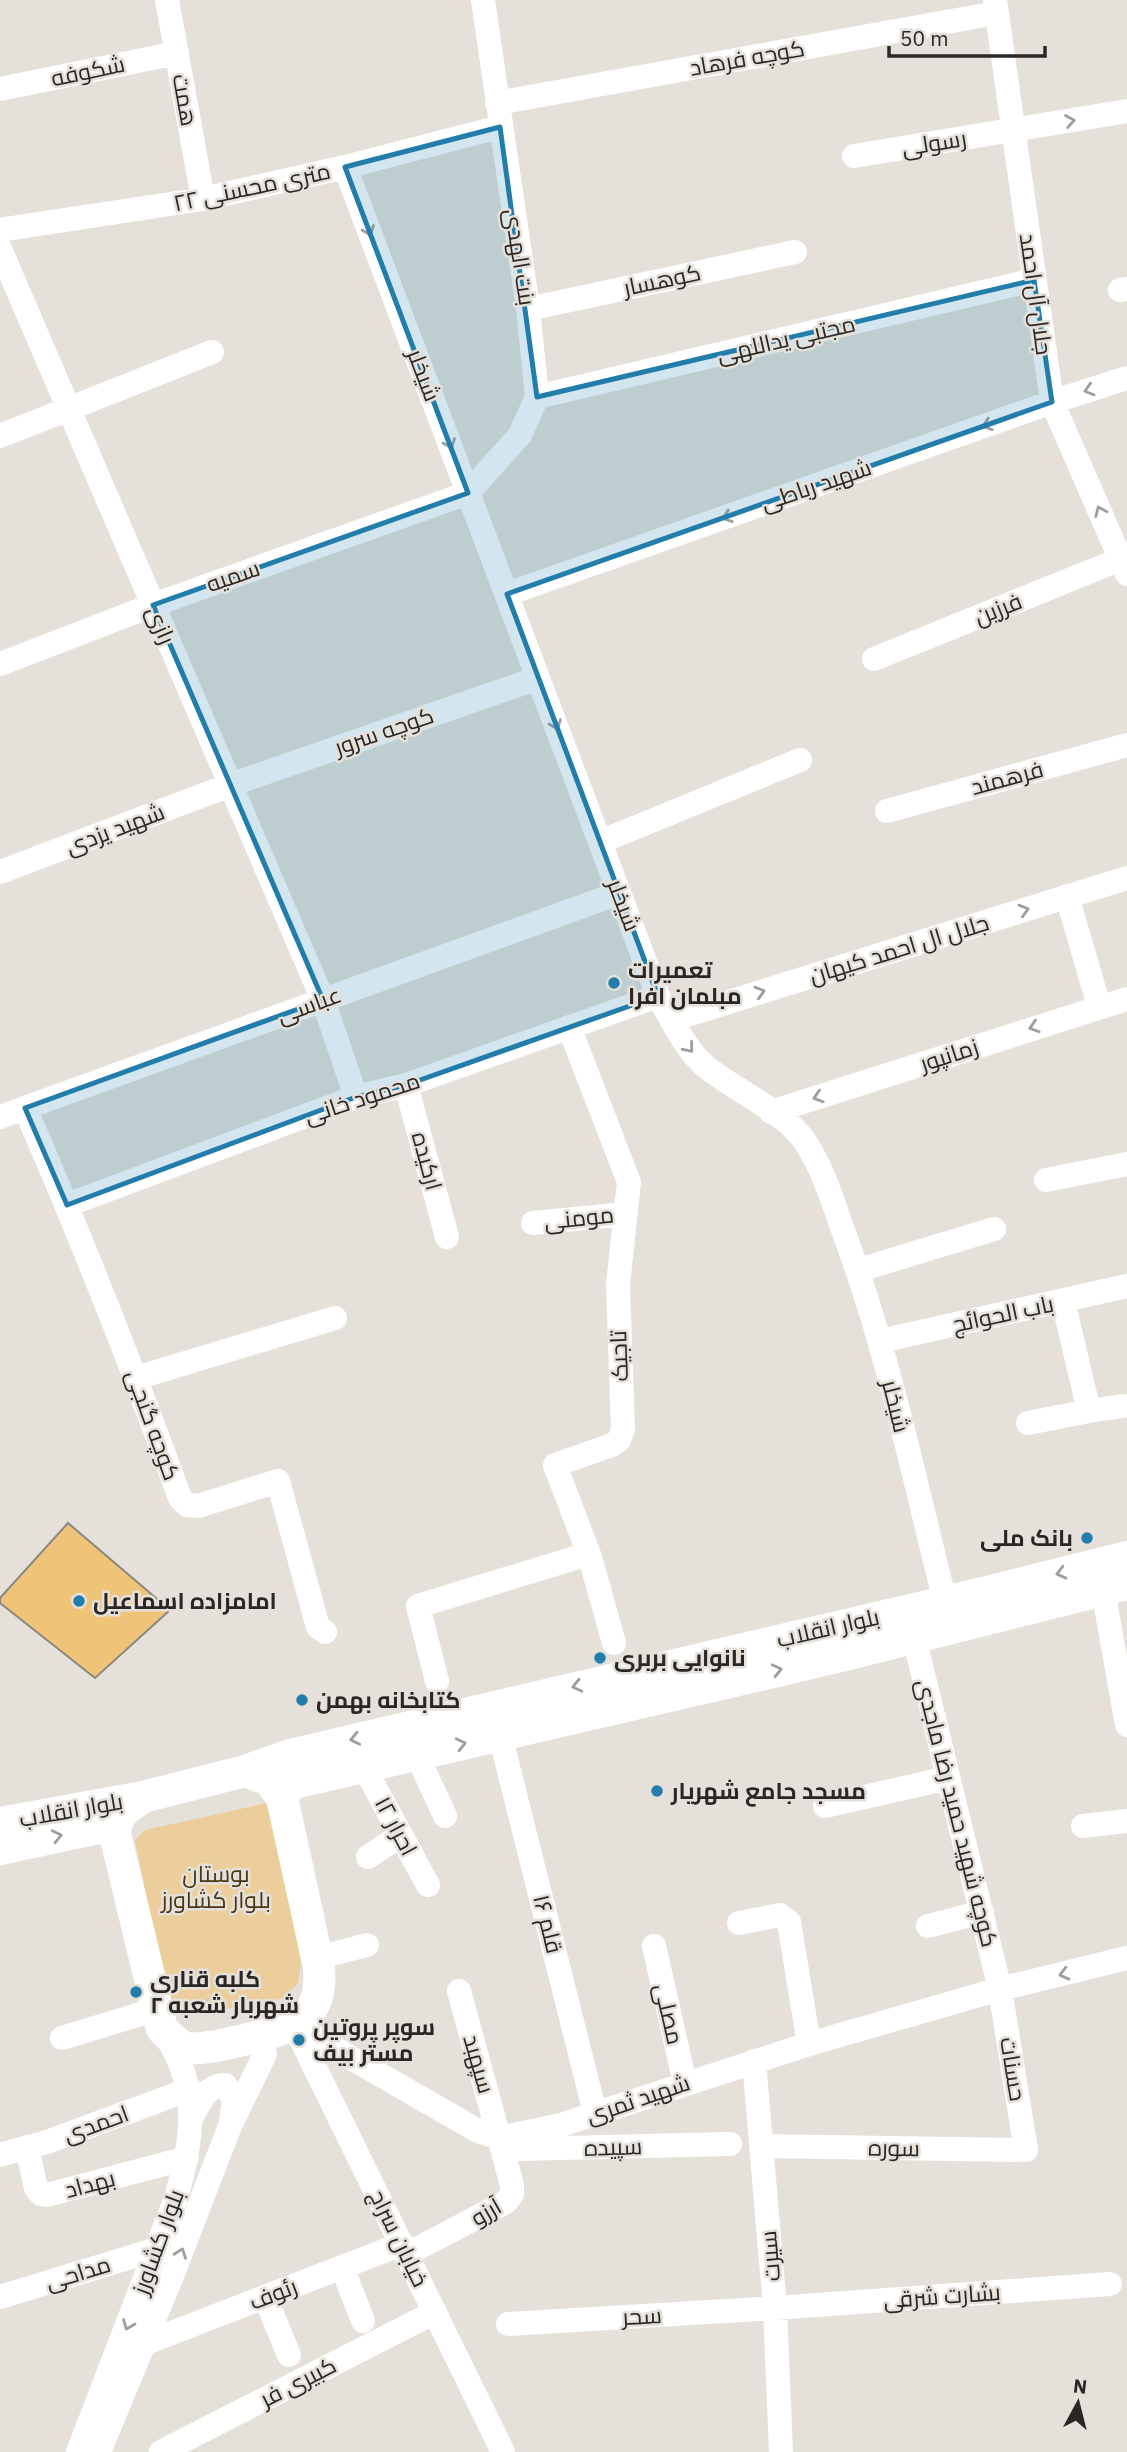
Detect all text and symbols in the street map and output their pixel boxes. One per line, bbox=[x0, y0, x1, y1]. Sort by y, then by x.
scale bar bbox=[889, 14, 1045, 58]
text: 50 m bbox=[900, 24, 949, 52]
street label: کوچه فرهاد bbox=[687, 32, 807, 83]
street label: شکوفه bbox=[48, 48, 127, 92]
street label: همت bbox=[167, 71, 205, 128]
one-way arrow bbox=[1064, 114, 1076, 129]
street label: رسولی bbox=[899, 122, 968, 162]
street label: ۲۲ متری محسنی bbox=[171, 155, 333, 217]
street label: بنت الهدی bbox=[499, 206, 543, 307]
one-way arrow bbox=[361, 224, 375, 236]
street label: جلال آل احمد bbox=[1014, 231, 1060, 357]
street label: کوهسار bbox=[618, 256, 703, 302]
street label: مجتبی یداللهی bbox=[713, 308, 858, 369]
street label: شیخلر bbox=[401, 342, 449, 405]
one-way arrow bbox=[1084, 382, 1096, 396]
one-way arrow bbox=[982, 416, 994, 430]
one-way arrow bbox=[441, 437, 455, 449]
street label: شهید رباطی bbox=[756, 451, 875, 517]
one-way arrow bbox=[1094, 506, 1108, 519]
one-way arrow bbox=[721, 508, 733, 522]
street label: سمیه bbox=[202, 552, 263, 598]
street label: فرزین bbox=[969, 585, 1026, 631]
street label: رازی bbox=[141, 601, 183, 648]
street label: کوچه سرور bbox=[328, 699, 438, 763]
one-way arrow bbox=[548, 719, 562, 731]
street label: فرهمند bbox=[967, 753, 1046, 801]
street label: شهید یزدی bbox=[61, 796, 168, 861]
street label: شیخلر bbox=[601, 872, 649, 935]
one-way arrow bbox=[1018, 903, 1030, 918]
street label: جلال ال احمد کیهان bbox=[805, 906, 992, 990]
place label: تعمیرات مبلمان افرا bbox=[628, 954, 742, 1010]
marker: تعمیرات مبلمان افرا bbox=[606, 975, 622, 991]
street label: عباسی bbox=[272, 979, 345, 1030]
one-way arrow bbox=[754, 986, 766, 1001]
one-way arrow bbox=[1029, 1019, 1041, 1033]
street label: زمانپور bbox=[914, 1031, 982, 1078]
one-way arrow bbox=[681, 1040, 694, 1052]
street label: محمود خانی bbox=[300, 1064, 423, 1130]
one-way arrow bbox=[812, 1089, 825, 1103]
street label: ارکیده bbox=[406, 1128, 450, 1193]
street label: مومنی bbox=[543, 1198, 615, 1236]
street label: باب الحوائج bbox=[949, 1288, 1057, 1340]
street label: تاجیک bbox=[602, 1330, 634, 1382]
street label: کوچه گنجی bbox=[119, 1365, 188, 1484]
street label: شیخلر bbox=[875, 1374, 918, 1435]
place label: بانک ملی bbox=[980, 1522, 1073, 1552]
marker: بانک ملی bbox=[1079, 1530, 1095, 1546]
one-way arrow bbox=[1055, 1565, 1067, 1579]
place label: امامزاده اسماعیل bbox=[93, 1585, 277, 1615]
marker: امامزاده اسماعیل bbox=[71, 1593, 87, 1609]
street label: بلوار انقلاب bbox=[773, 1601, 882, 1653]
place label: نانوایی بربری bbox=[614, 1642, 746, 1672]
marker: نانوایی بربری bbox=[592, 1650, 608, 1666]
one-way arrow bbox=[771, 1664, 783, 1679]
street label: کوچه شهید حمید رضا ماجدی bbox=[909, 1676, 1006, 1950]
one-way arrow bbox=[571, 1678, 583, 1692]
place label: کتابخانه بهمن bbox=[316, 1684, 461, 1714]
marker: کتابخانه بهمن bbox=[294, 1692, 310, 1708]
one-way arrow bbox=[350, 1731, 362, 1745]
one-way arrow bbox=[454, 1738, 466, 1753]
place label: مسجد جامع شهریار bbox=[670, 1775, 866, 1807]
marker: مسجد جامع شهریار bbox=[649, 1783, 665, 1799]
street label: بلوار انقلاب bbox=[17, 1785, 125, 1833]
street label: احرار ۱۲ bbox=[369, 1791, 425, 1860]
one-way arrow bbox=[51, 1829, 63, 1844]
park label: بوستان بلوار کشاورز bbox=[159, 1858, 271, 1914]
street label: قلم ۱۶ bbox=[525, 1891, 571, 1957]
place label: کلبه قناری شهربار شعبه ۲ bbox=[150, 1963, 299, 2019]
one-way arrow bbox=[1058, 1966, 1070, 1980]
street label: مصلی bbox=[648, 1980, 692, 2047]
marker: کلبه قناری شهربار شعبه ۲ bbox=[128, 1984, 144, 2000]
place label: سوپر پروتین مستر بیف bbox=[313, 2011, 435, 2067]
street label: سپهبد bbox=[457, 2031, 503, 2097]
marker: سوپر پروتین مستر بیف bbox=[291, 2032, 307, 2048]
street label: حسنات bbox=[994, 2035, 1034, 2103]
street label: شهید ثمری bbox=[582, 2066, 694, 2130]
street label: احمدی bbox=[59, 2097, 132, 2149]
street label: سپیده bbox=[583, 2130, 643, 2162]
street label: سوره bbox=[868, 2132, 920, 2162]
street label: بهداد bbox=[61, 2162, 118, 2204]
street label: خیابان سراج bbox=[362, 2184, 436, 2292]
street label: بلوار کشاورز bbox=[124, 2185, 190, 2300]
street label: آرزو bbox=[465, 2190, 506, 2232]
street label: سیرت bbox=[752, 2229, 786, 2283]
one-way arrow bbox=[173, 2247, 187, 2259]
street label: مداحی bbox=[42, 2248, 114, 2296]
street label: رئوف bbox=[244, 2270, 301, 2316]
street label: بشارت شرقی bbox=[882, 2276, 1002, 2314]
street label: سحر bbox=[619, 2299, 663, 2331]
one-way arrow bbox=[122, 2318, 136, 2330]
street label: کبیری فر bbox=[253, 2349, 341, 2414]
north arrow bbox=[1043, 2368, 1113, 2438]
text: N bbox=[1072, 2373, 1088, 2399]

